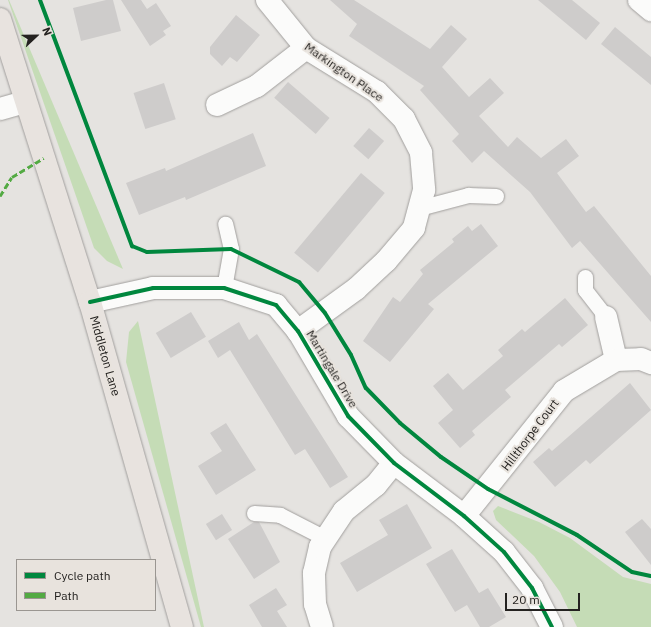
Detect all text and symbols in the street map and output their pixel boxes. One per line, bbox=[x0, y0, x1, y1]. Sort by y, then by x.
north arrow bbox=[16, 16, 56, 56]
text: N bbox=[39, 25, 55, 38]
street label: Markington Place bbox=[302, 39, 386, 105]
street label: Middleton Lane bbox=[87, 314, 123, 398]
street label: Martingale Drive bbox=[303, 328, 361, 410]
street label: Hillthorpe Court bbox=[498, 396, 562, 474]
legend bbox=[16, 559, 156, 611]
text: Cycle path bbox=[54, 568, 111, 583]
scale bar bbox=[507, 585, 582, 611]
text: Path bbox=[54, 588, 79, 603]
text: 20 m bbox=[512, 592, 540, 607]

